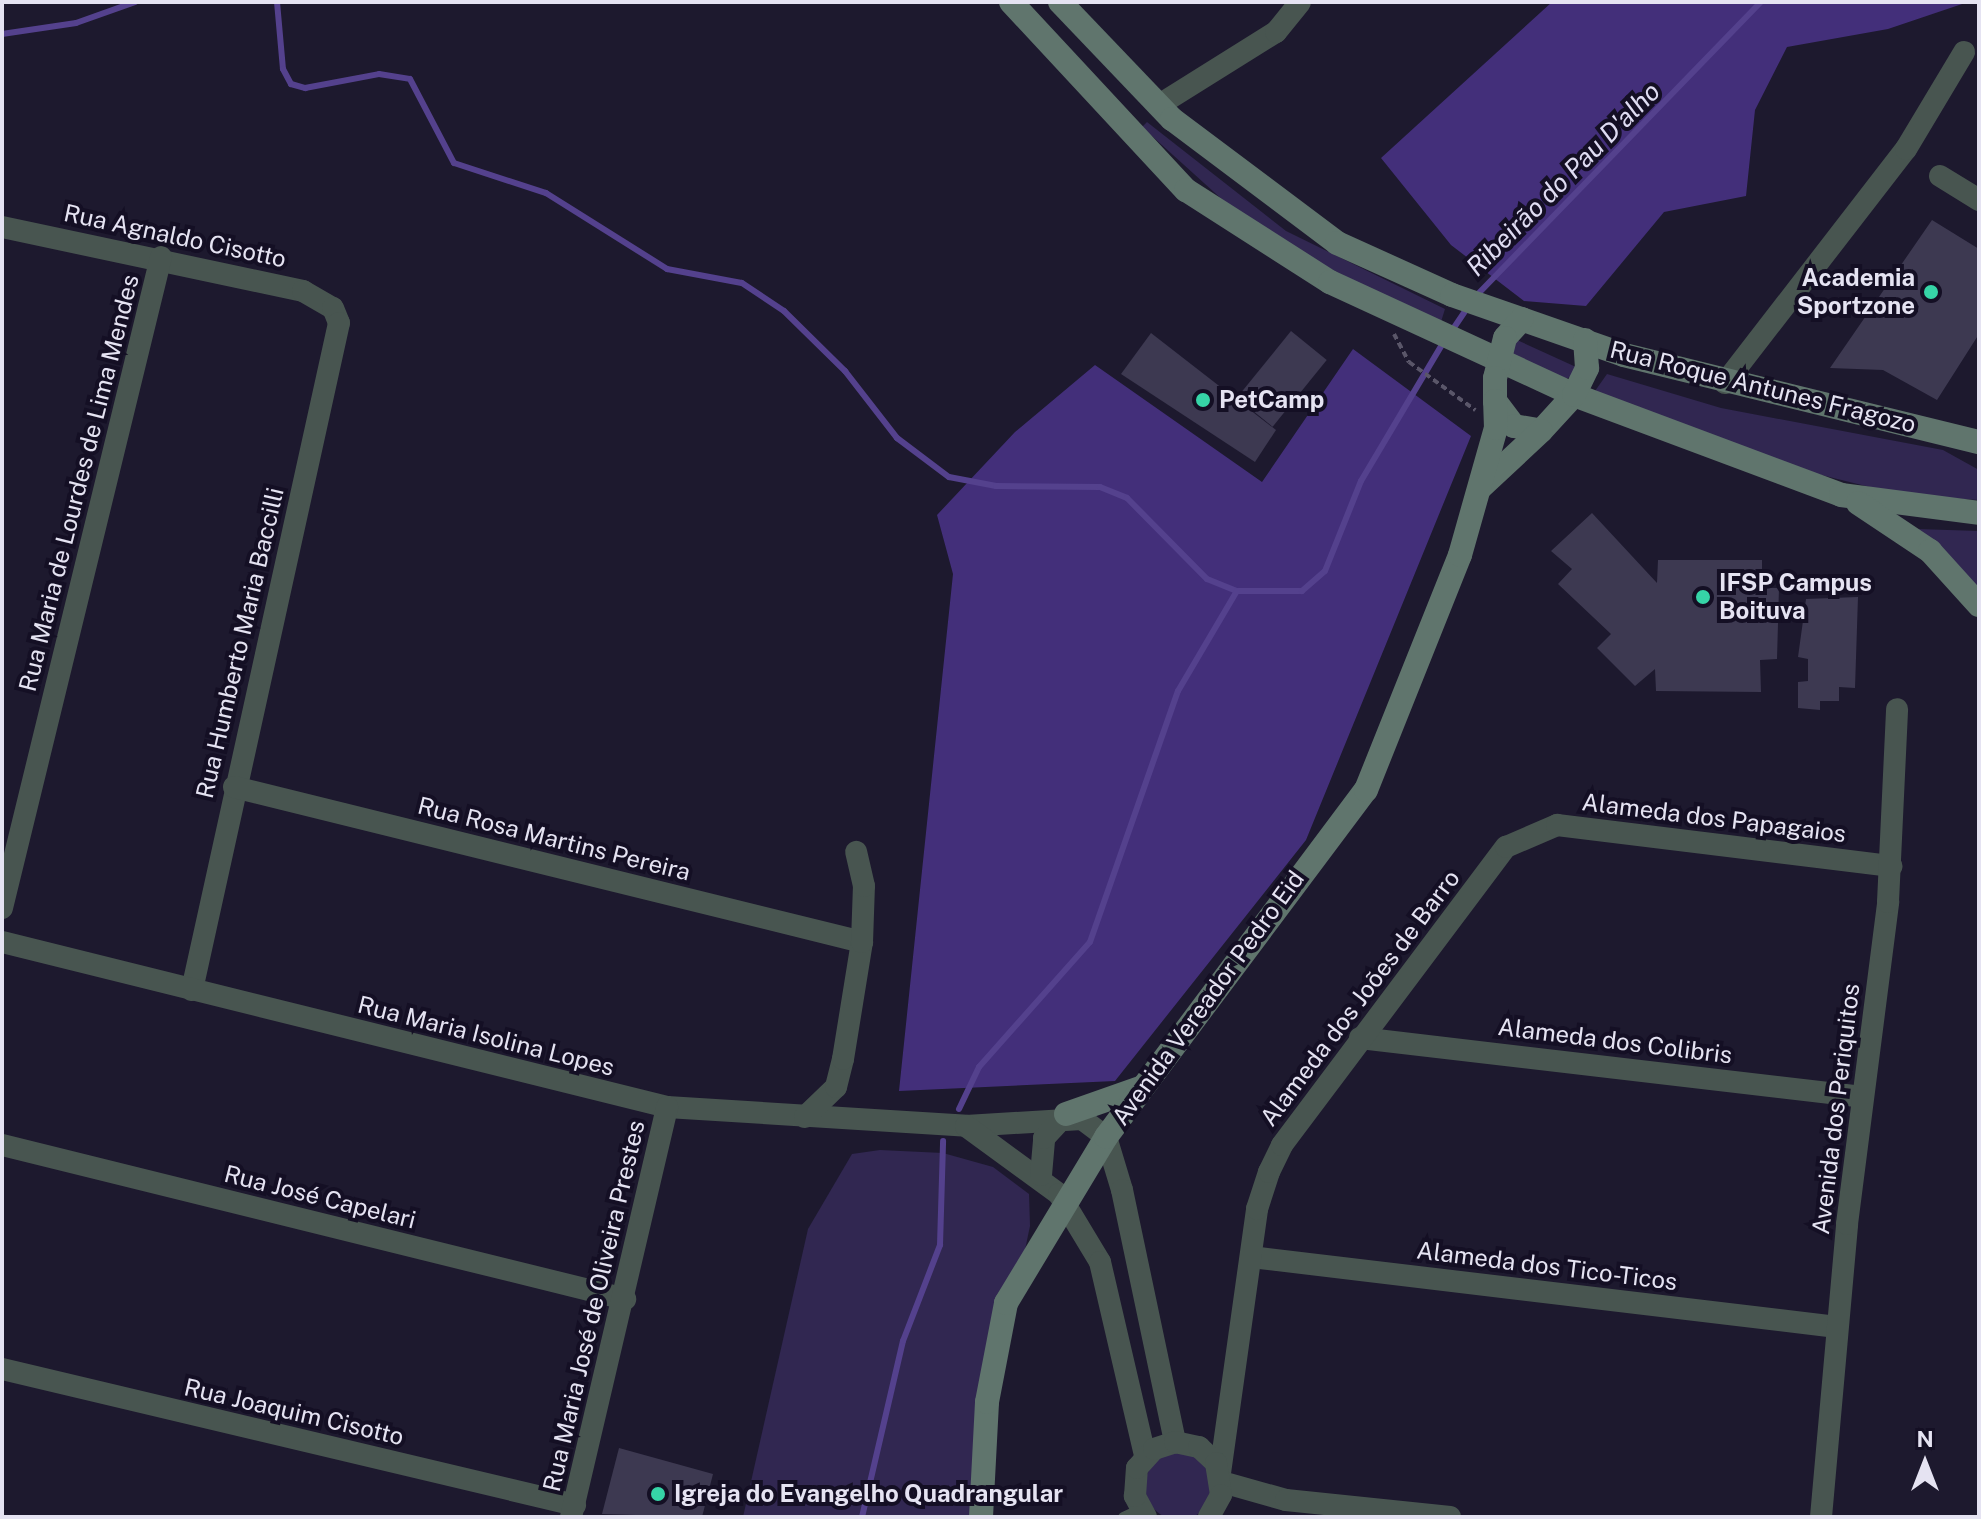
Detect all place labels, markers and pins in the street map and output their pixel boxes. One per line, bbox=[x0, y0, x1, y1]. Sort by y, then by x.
place label: Academia Sportzone bbox=[1797, 264, 1915, 320]
marker: Academia Sportzone bbox=[1922, 283, 1940, 301]
place label: PetCamp bbox=[1219, 386, 1324, 414]
marker: PetCamp bbox=[1194, 391, 1212, 409]
place label: IFSP Campus Boituva bbox=[1719, 569, 1872, 625]
marker: IFSP Campus Boituva bbox=[1694, 588, 1712, 606]
place label: Igreja do Evangelho Quadrangular bbox=[674, 1480, 1063, 1508]
marker: Igreja do Evangelho Quadrangular bbox=[649, 1485, 667, 1503]

